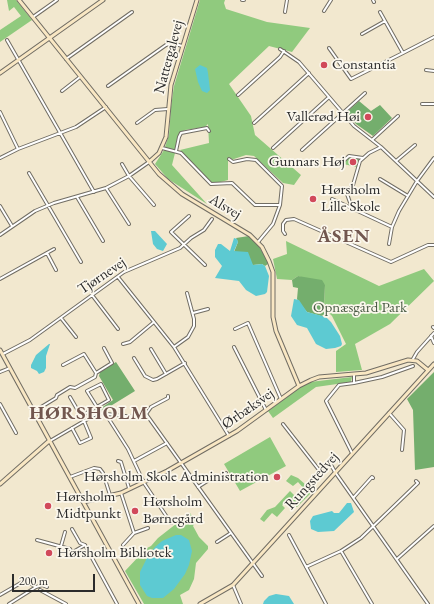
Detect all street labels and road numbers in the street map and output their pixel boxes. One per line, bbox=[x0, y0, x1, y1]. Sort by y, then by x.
street label: Nattergalevej bbox=[151, 18, 187, 96]
street label: Alsvej bbox=[206, 190, 244, 224]
street label: Tjørnevej bbox=[75, 253, 129, 299]
street label: Ørbæksvej bbox=[218, 385, 278, 433]
street label: Rungstedvej bbox=[281, 448, 343, 514]

